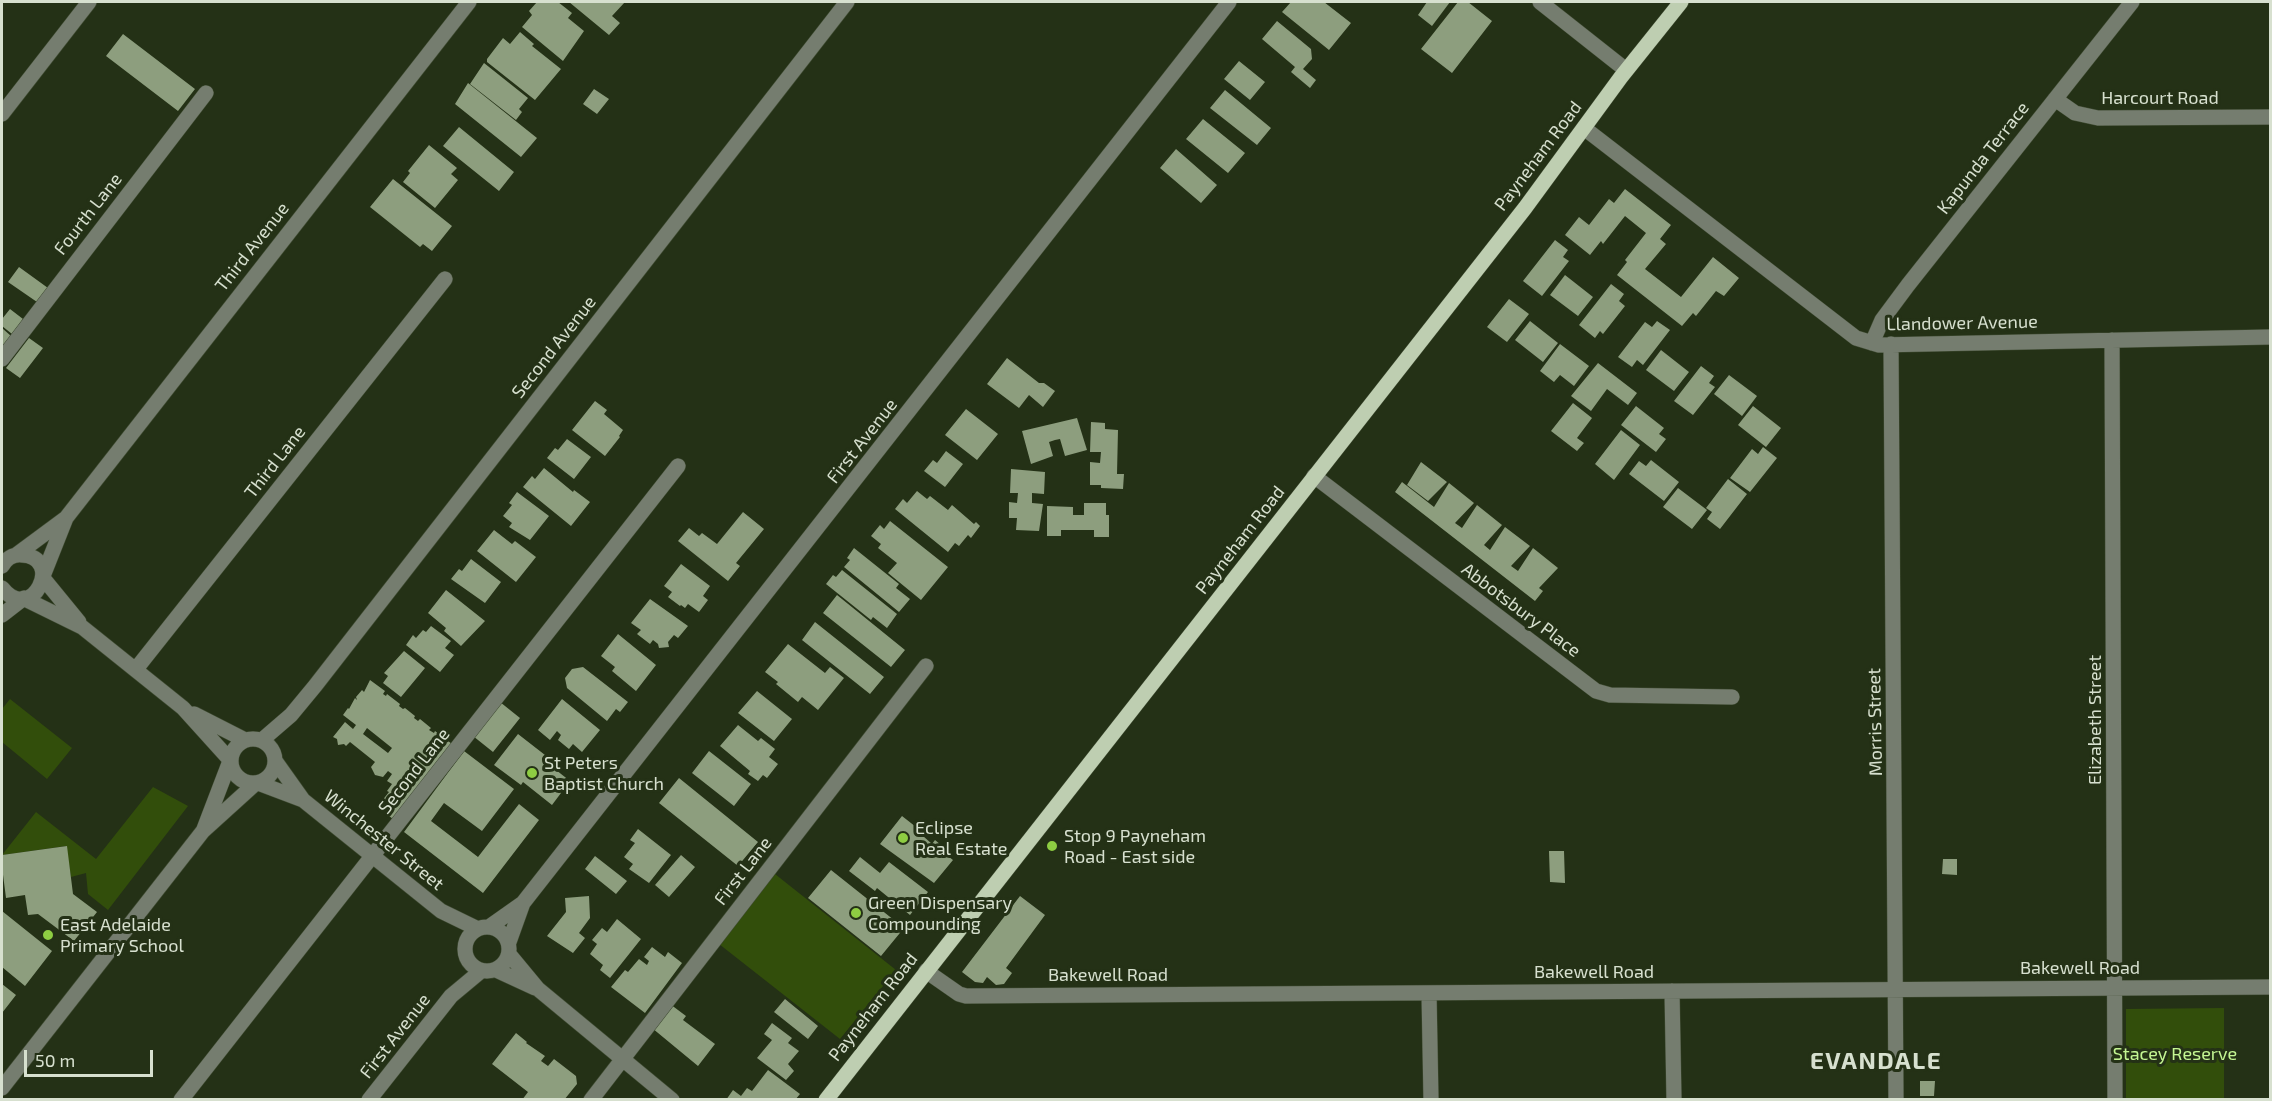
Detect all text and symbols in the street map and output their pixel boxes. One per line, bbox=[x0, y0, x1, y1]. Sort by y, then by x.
street label: Harcourt Road bbox=[2101, 87, 2219, 109]
street label: Payneham Road bbox=[1490, 97, 1586, 215]
street label: Kapunda Terrace bbox=[1932, 98, 2034, 218]
street label: Fourth Lane bbox=[49, 169, 127, 259]
street label: Third Avenue bbox=[211, 198, 293, 296]
street label: Second Avenue bbox=[507, 292, 601, 402]
street label: Llandower Avenue bbox=[1886, 311, 2038, 335]
street label: First Avenue bbox=[822, 394, 902, 488]
street label: Third Lane bbox=[240, 421, 310, 503]
street label: Payneham Road bbox=[1191, 481, 1289, 599]
street label: Abbotsbury Place bbox=[1457, 558, 1585, 662]
street label: Elizabeth Street bbox=[2084, 655, 2106, 785]
street label: Morris Street bbox=[1863, 668, 1887, 776]
street label: Second Lane bbox=[374, 724, 454, 818]
place label: St Peters Baptist Church bbox=[544, 752, 664, 795]
marker: St Peters Baptist Church bbox=[525, 766, 539, 780]
street label: Winchester Street bbox=[320, 785, 448, 895]
place label: Eclipse Real Estate bbox=[915, 817, 1007, 860]
place label: Stop 9 Payneham Road - East side bbox=[1064, 825, 1206, 868]
marker: Eclipse Real Estate bbox=[896, 831, 910, 845]
street label: First Lane bbox=[710, 833, 776, 909]
marker: Stop 9 Payneham Road - East side bbox=[1045, 839, 1059, 853]
place label: Green Dispensary Compounding bbox=[868, 892, 1012, 934]
marker: Green Dispensary Compounding bbox=[849, 906, 863, 920]
place label: East Adelaide Primary School bbox=[60, 914, 184, 956]
marker: East Adelaide Primary School bbox=[41, 928, 55, 942]
street label: Payneham Road bbox=[824, 948, 922, 1066]
street label: Bakewell Road bbox=[2020, 957, 2140, 979]
street label: Bakewell Road bbox=[1534, 961, 1654, 983]
street label: Bakewell Road bbox=[1048, 964, 1168, 986]
street label: First Avenue bbox=[355, 989, 435, 1083]
scale bar bbox=[27, 1038, 156, 1076]
park label: Stacey Reserve bbox=[2113, 1043, 2237, 1065]
district label: EVANDALE bbox=[1810, 1047, 1942, 1075]
text: 50 m bbox=[35, 1049, 75, 1071]

